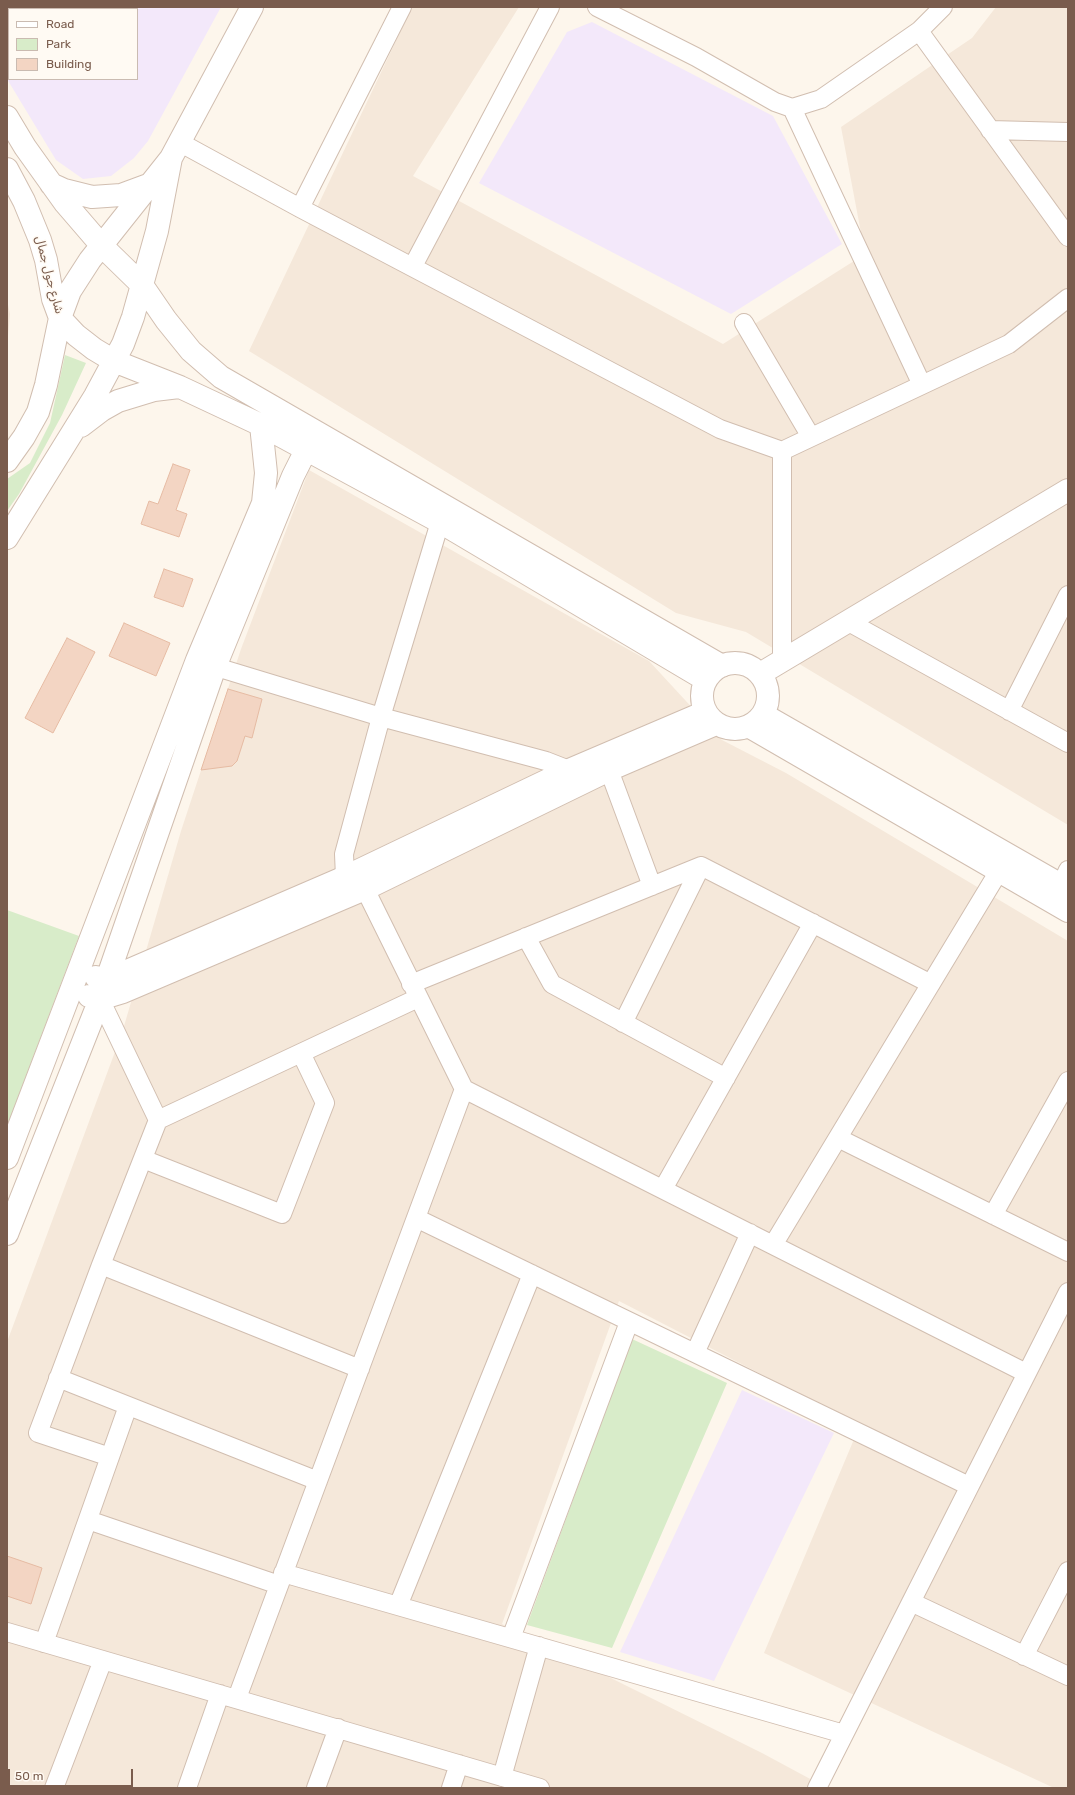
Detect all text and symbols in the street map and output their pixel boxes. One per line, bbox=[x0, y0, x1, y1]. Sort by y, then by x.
legend bbox=[8, 8, 138, 80]
text: Road bbox=[46, 17, 74, 31]
text: Park bbox=[46, 37, 71, 51]
text: Building bbox=[46, 57, 92, 71]
street label: شارع جول جمال bbox=[32, 234, 66, 316]
scale bar bbox=[10, 1761, 135, 1787]
text: 50 m bbox=[15, 1769, 43, 1783]

